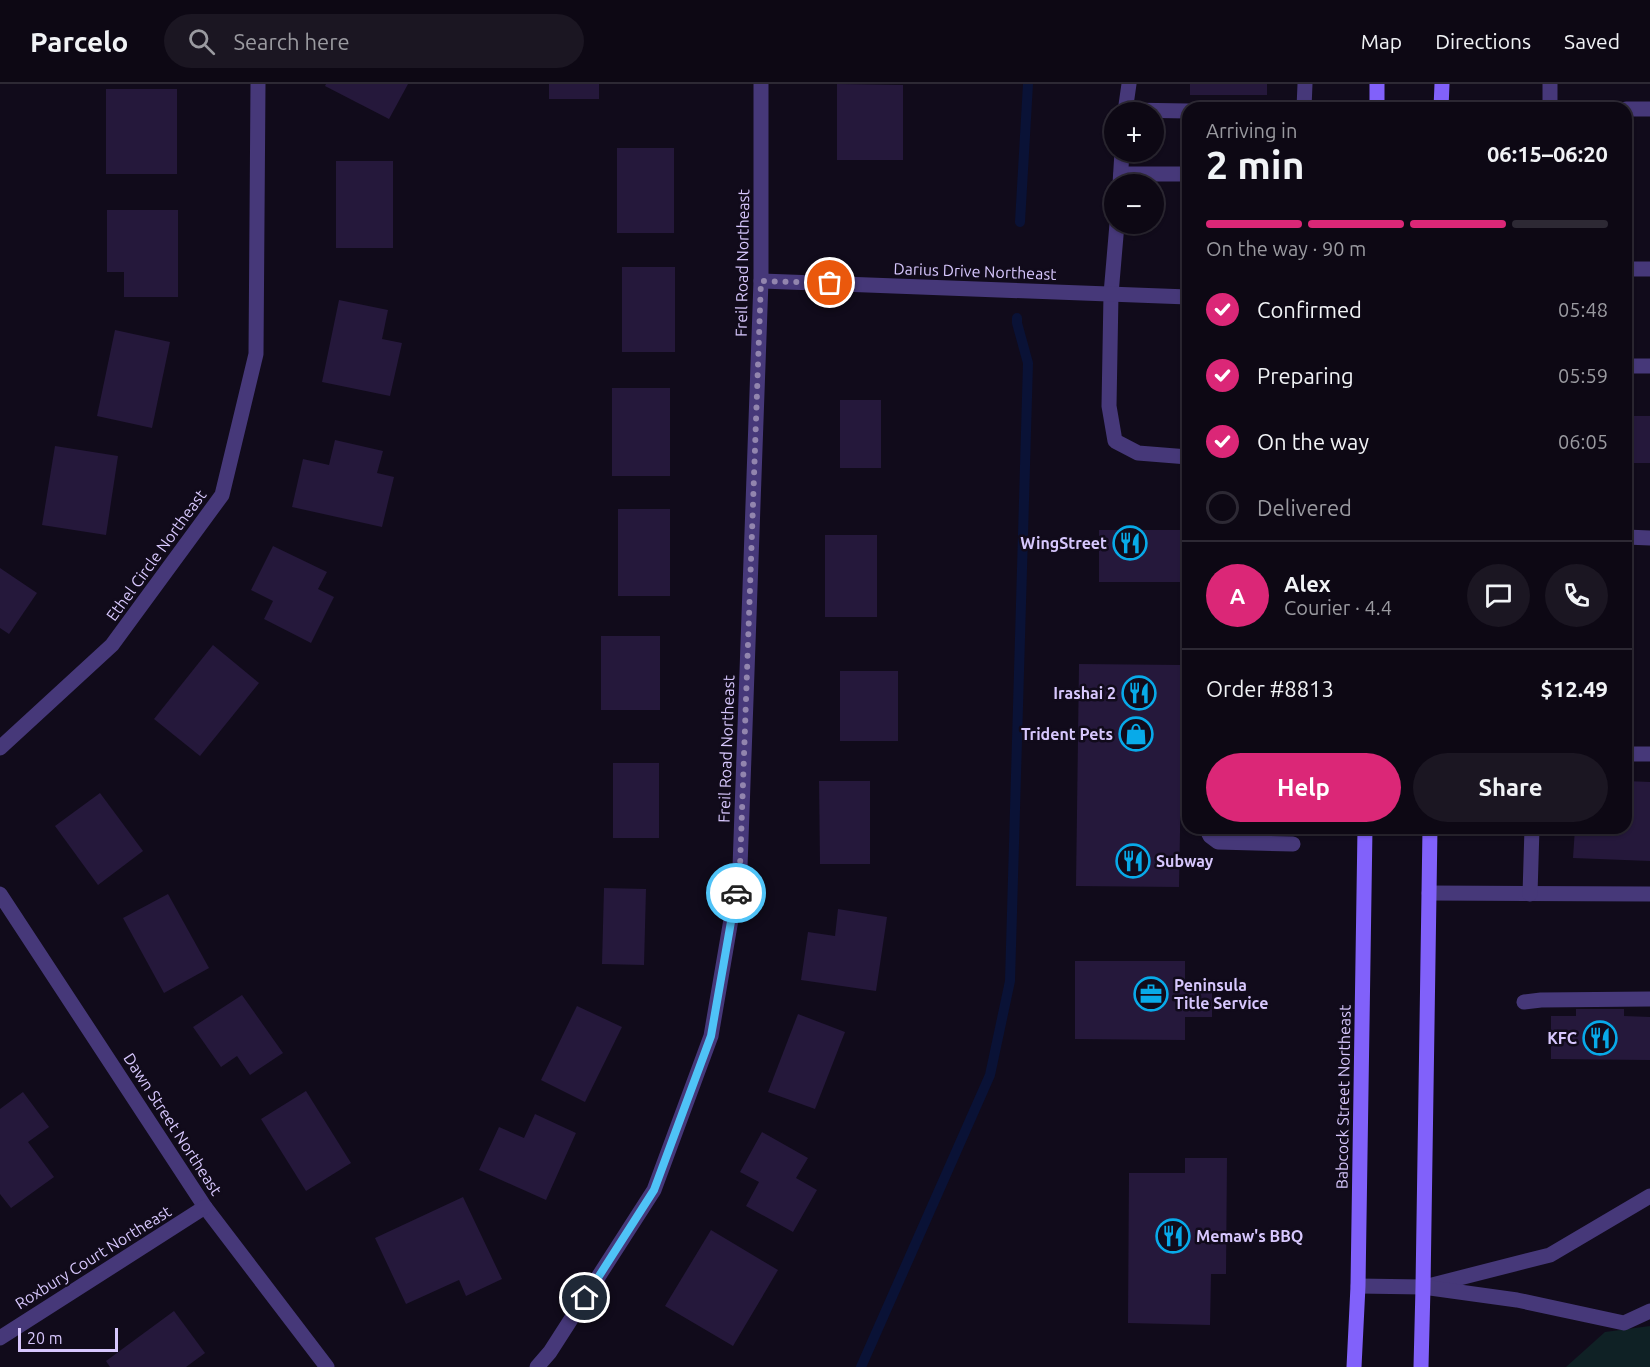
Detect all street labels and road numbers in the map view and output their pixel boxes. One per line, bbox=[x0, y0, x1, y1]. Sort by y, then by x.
street label: Freil Road Northeast bbox=[732, 188, 752, 337]
street label: Darius Drive Northeast bbox=[893, 259, 1058, 283]
street label: Ethel Circle Northeast bbox=[102, 485, 210, 624]
street label: Freil Road Northeast bbox=[714, 674, 738, 823]
street label: Babcock Street Northeast bbox=[1332, 1004, 1354, 1189]
street label: Dawn Street Northeast bbox=[120, 1050, 226, 1199]
street label: Roxbury Court Northeast bbox=[12, 1201, 175, 1312]

